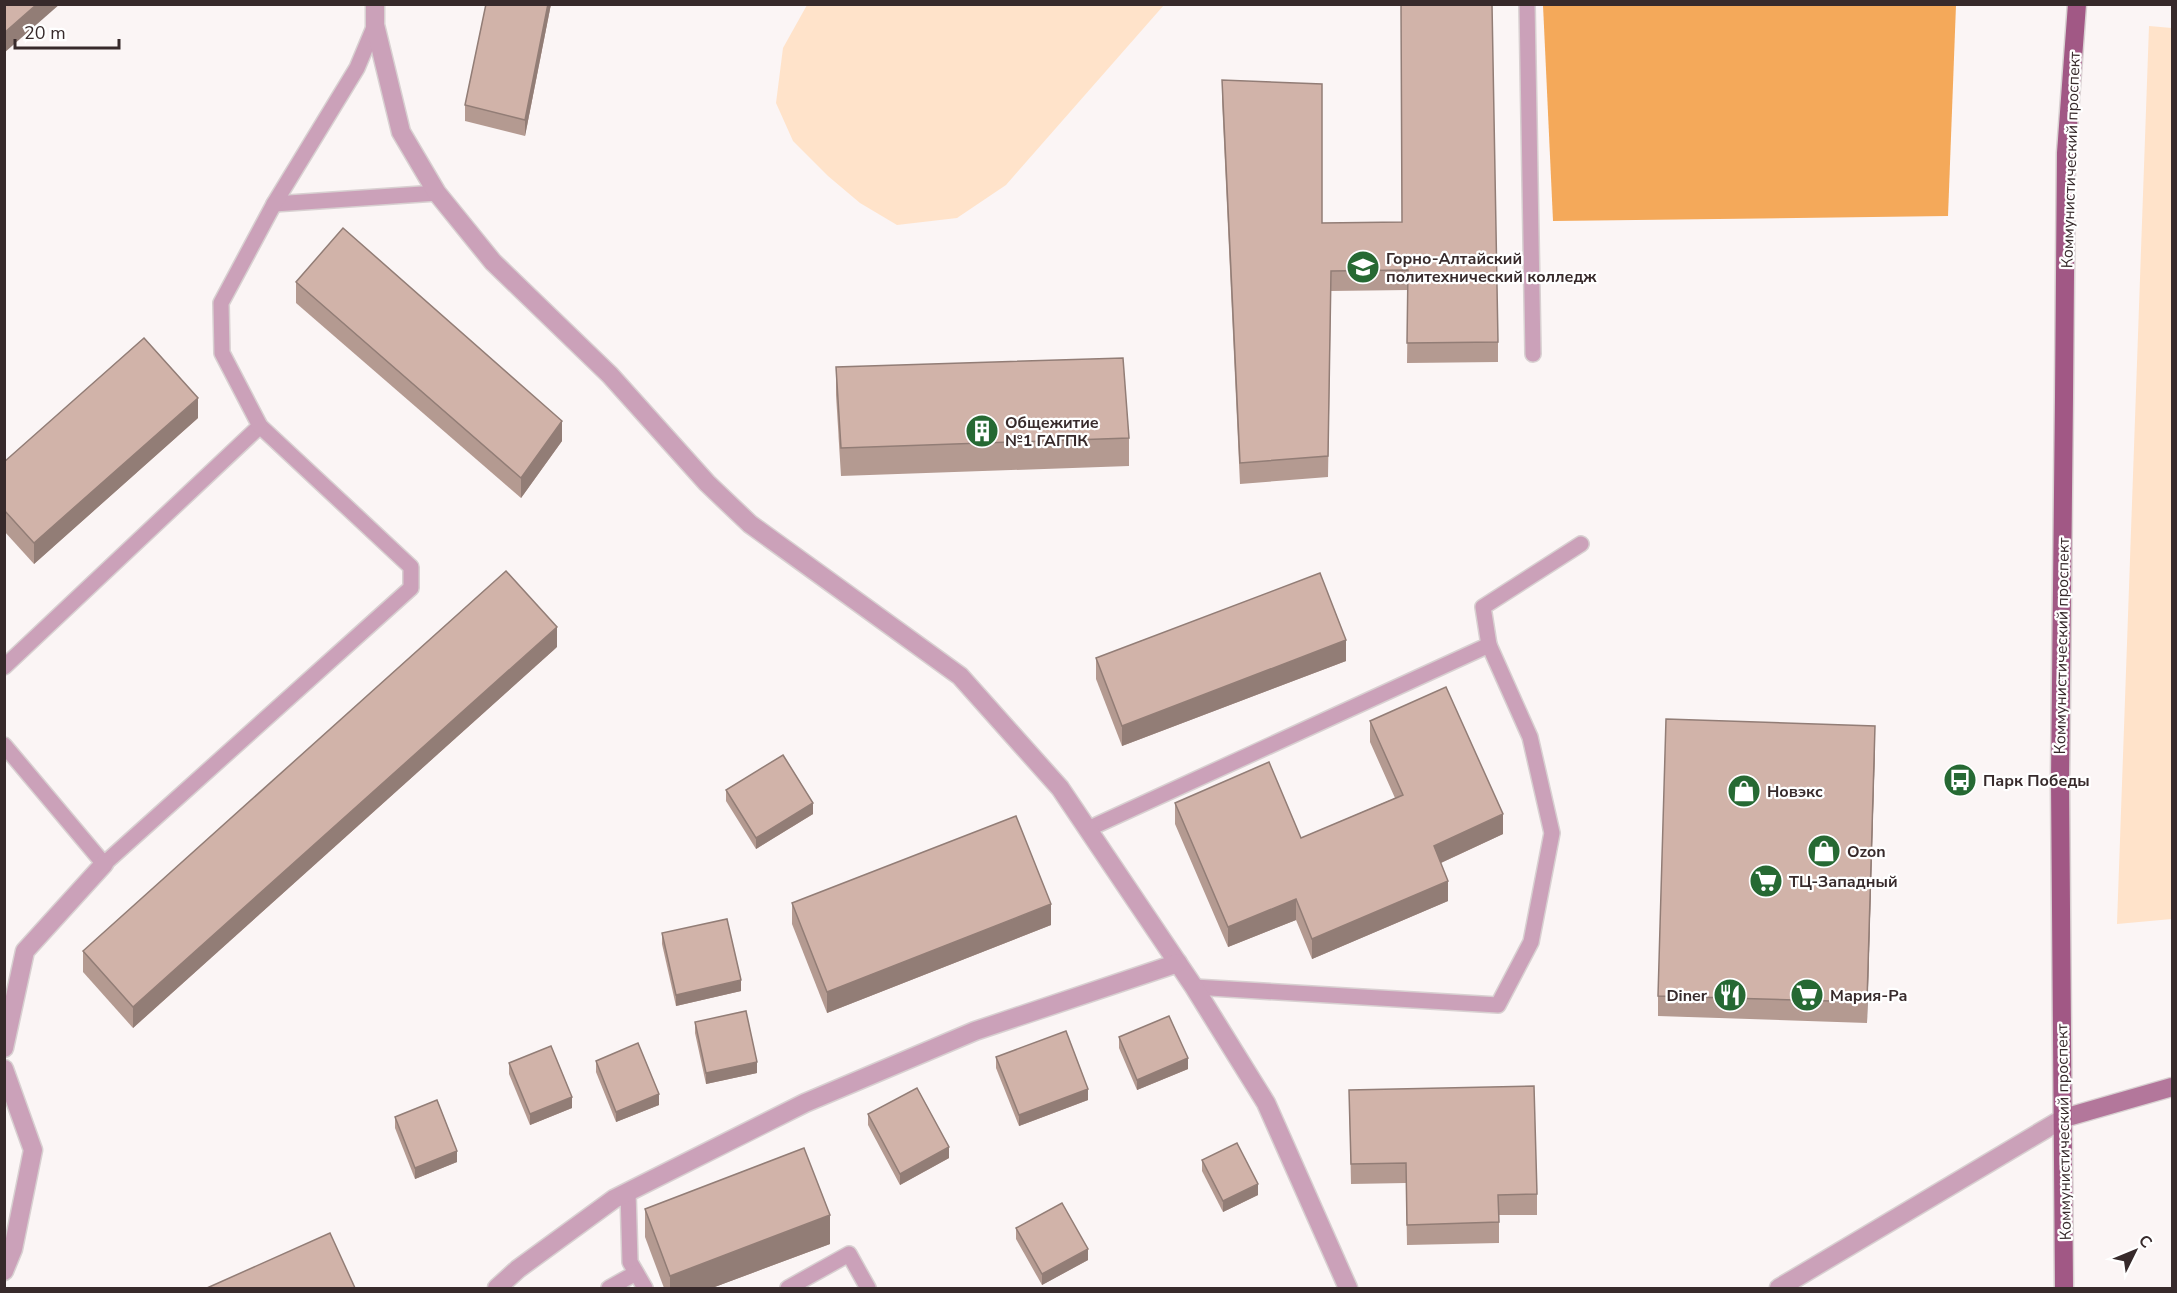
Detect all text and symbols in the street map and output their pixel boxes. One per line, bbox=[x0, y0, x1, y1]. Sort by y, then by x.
scale bar bbox=[15, 12, 118, 50]
text: 20 m bbox=[24, 21, 66, 45]
street label: Коммунистический проспект bbox=[2056, 50, 2086, 269]
place label: Горно-Алтайский политехнический колледж bbox=[1386, 248, 1597, 288]
school or university icon: Горно-Алтайский политехнический колледж bbox=[1345, 249, 1381, 285]
place label: Общежитие №1 ГАГПК bbox=[1005, 412, 1099, 452]
building icon: Общежитие №1 ГАГПК bbox=[964, 413, 1000, 449]
street label: Коммунистический проспект bbox=[2049, 537, 2075, 755]
bus stop icon: Парк Победы bbox=[1942, 762, 1978, 798]
place label: Парк Победы bbox=[1983, 770, 2090, 792]
shop icon: Новэкс bbox=[1726, 773, 1762, 809]
place label: Новэкс bbox=[1767, 781, 1823, 803]
shop icon: Ozon bbox=[1806, 833, 1842, 869]
place label: Ozon bbox=[1847, 841, 1886, 863]
supermarket icon: ТЦ-Западный bbox=[1748, 863, 1784, 899]
place label: ТЦ-Западный bbox=[1789, 871, 1898, 893]
restaurant icon: Diner bbox=[1712, 977, 1748, 1013]
supermarket icon: Мария-Ра bbox=[1789, 977, 1825, 1013]
place label: Diner bbox=[1666, 985, 1708, 1007]
place label: Мария-Ра bbox=[1830, 985, 1907, 1007]
street label: Коммунистический проспект bbox=[2051, 1023, 2077, 1241]
north arrow bbox=[2105, 1221, 2165, 1281]
text: С bbox=[2133, 1230, 2157, 1253]

